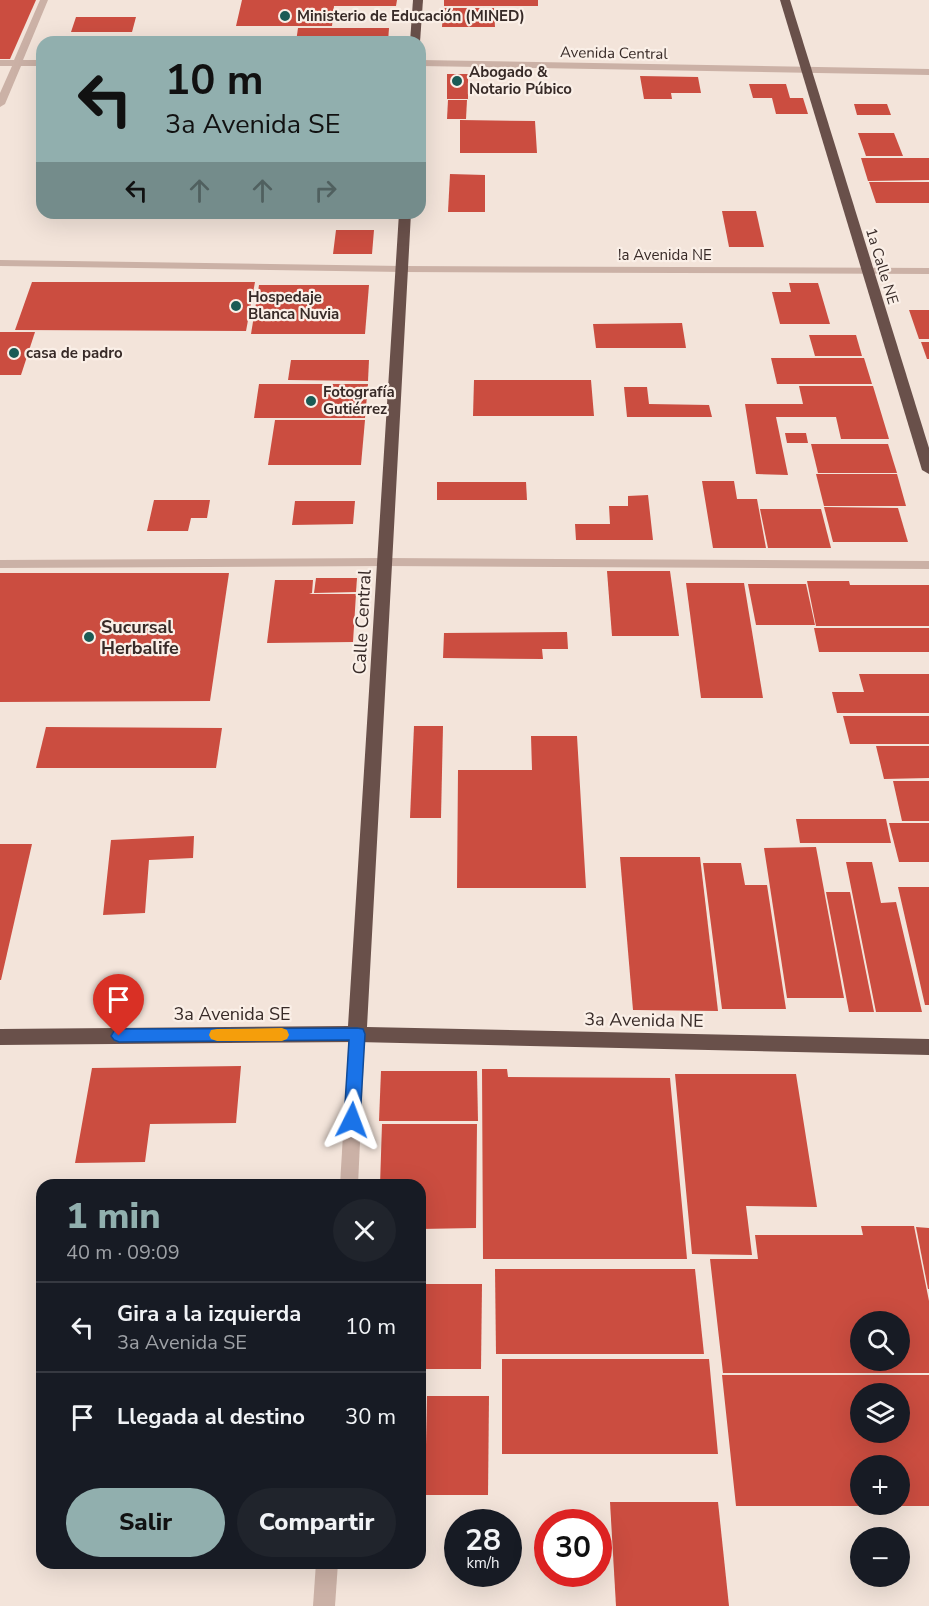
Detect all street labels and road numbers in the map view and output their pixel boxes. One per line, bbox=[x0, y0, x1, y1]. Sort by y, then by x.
street label: Avenida Central bbox=[560, 42, 669, 64]
street label: 1a Calle NE bbox=[861, 225, 903, 307]
street label: !a Avenida NE bbox=[618, 245, 712, 265]
street label: Calle Central bbox=[347, 568, 377, 675]
street label: 3a Avenida SE bbox=[174, 1002, 290, 1026]
street label: 3a Avenida NE bbox=[584, 1007, 704, 1033]

